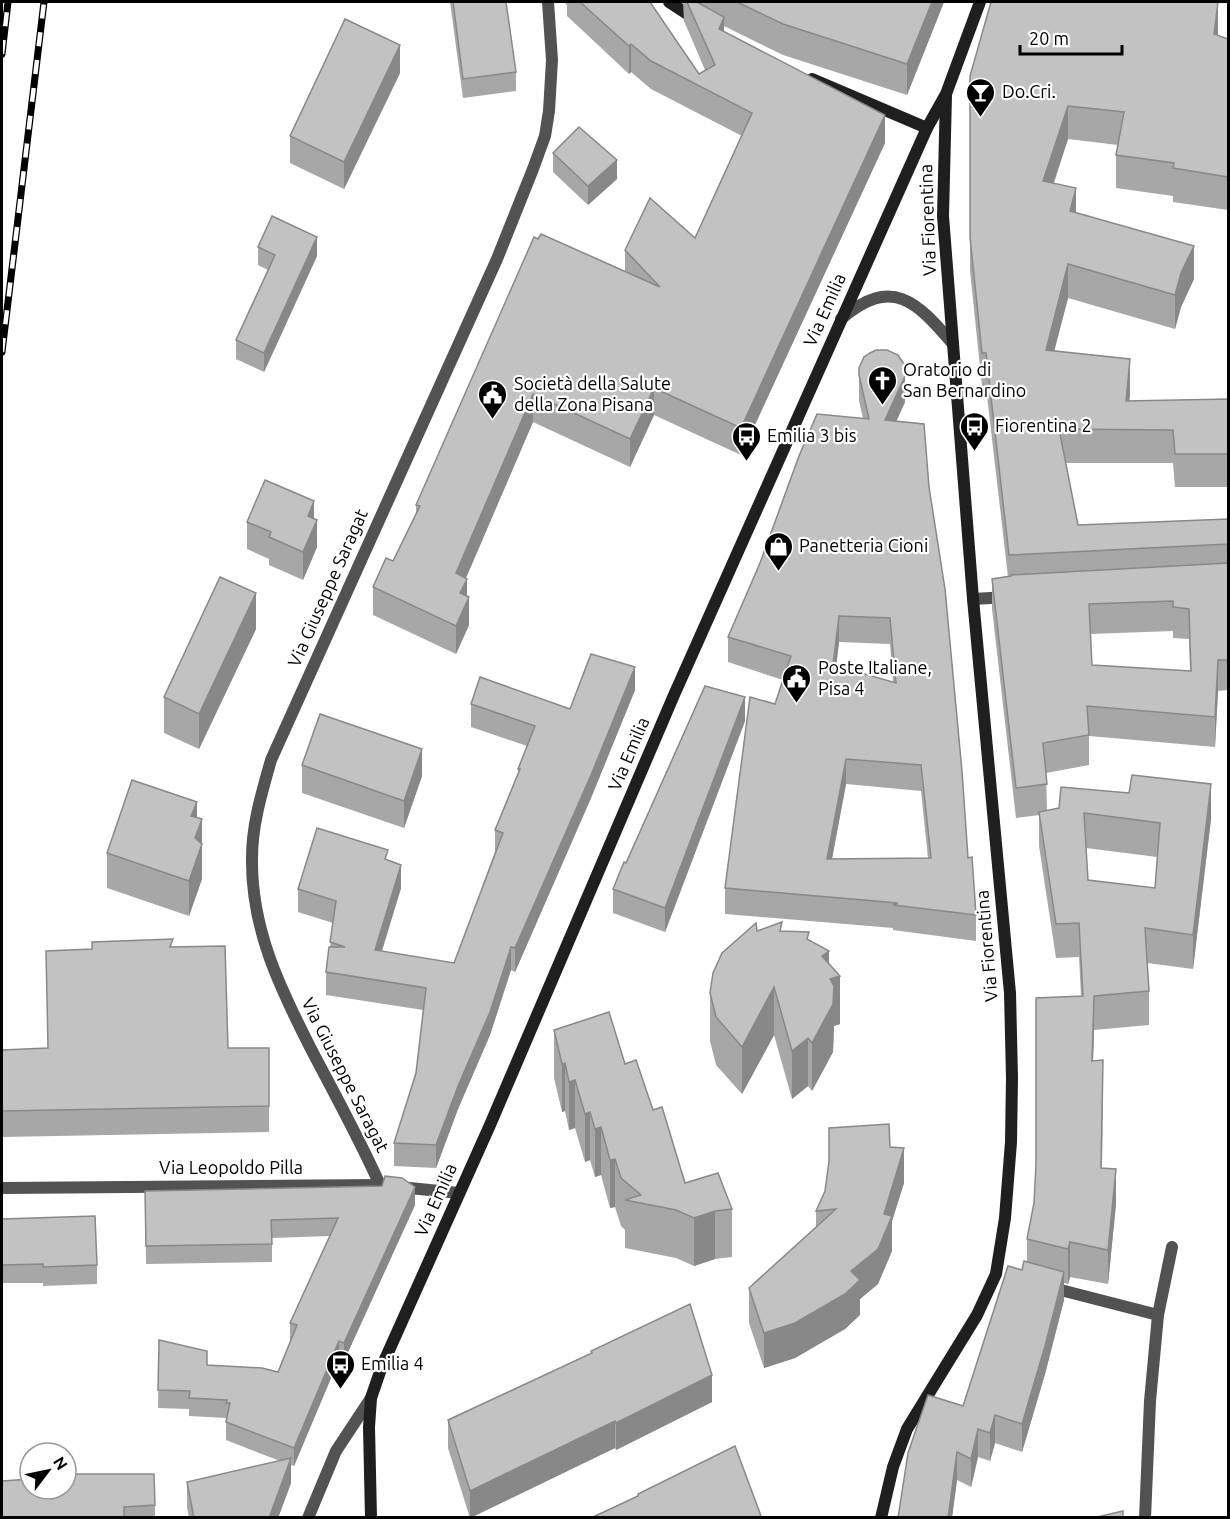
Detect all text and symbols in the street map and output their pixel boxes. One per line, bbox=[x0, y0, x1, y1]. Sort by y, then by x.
scale bar bbox=[1020, 18, 1122, 56]
text: 20 m bbox=[1029, 28, 1069, 48]
bar icon: Do.Cri. bbox=[965, 76, 997, 118]
place label: Do.Cri. bbox=[1002, 81, 1056, 101]
street label: Via Fiorentina bbox=[915, 164, 939, 276]
street label: Via Emilia bbox=[799, 270, 849, 349]
place label: Oratorio di San Bernardino bbox=[903, 359, 1026, 400]
church icon: Oratorio di San Bernardino bbox=[866, 364, 898, 406]
place label: Società della Salute della Zona Pisana bbox=[514, 373, 671, 414]
public building icon: Società della Salute della Zona Pisana bbox=[477, 378, 509, 420]
bus stop icon: Fiorentina 2 bbox=[958, 410, 990, 452]
place label: Fiorentina 2 bbox=[995, 415, 1092, 435]
bus stop icon: Emilia 3 bis bbox=[730, 420, 762, 462]
place label: Emilia 3 bis bbox=[767, 425, 857, 445]
street label: Via Giuseppe Saragat bbox=[283, 506, 371, 670]
shop icon: Panetteria Cioni bbox=[762, 530, 794, 572]
place label: Panetteria Cioni bbox=[799, 535, 928, 555]
place label: Poste Italiane, Pisa 4 bbox=[818, 657, 932, 698]
public building icon: Poste Italiane, Pisa 4 bbox=[781, 662, 813, 704]
street label: Via Emilia bbox=[604, 714, 653, 793]
street label: Via Fiorentina bbox=[971, 889, 1001, 1003]
street label: Via Giuseppe Saragat bbox=[298, 994, 394, 1155]
street label: Via Leopoldo Pilla bbox=[159, 1157, 303, 1177]
street label: Via Emilia bbox=[410, 1160, 460, 1239]
bus stop icon: Emilia 4 bbox=[324, 1348, 356, 1390]
place label: Emilia 4 bbox=[361, 1353, 424, 1373]
north arrow bbox=[18, 1441, 78, 1501]
text: N bbox=[50, 1453, 72, 1473]

